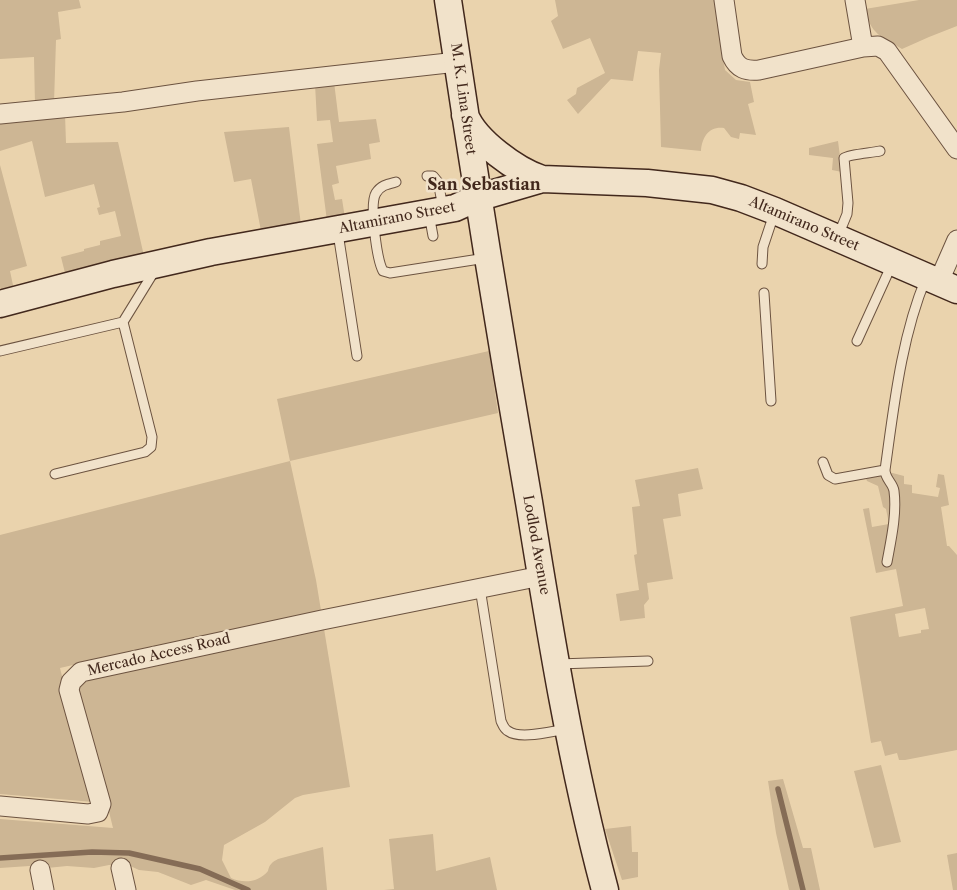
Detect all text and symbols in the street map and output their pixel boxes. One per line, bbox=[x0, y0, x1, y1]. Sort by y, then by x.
street label: M. K. Lina Street bbox=[447, 42, 479, 156]
district label: San Sebastian bbox=[427, 175, 541, 195]
street label: Altamirano Street bbox=[746, 193, 862, 255]
street label: Altamirano Street bbox=[337, 198, 457, 238]
street label: Lodlod Avenue bbox=[519, 494, 553, 596]
street label: Mercado Access Road bbox=[86, 630, 232, 680]

